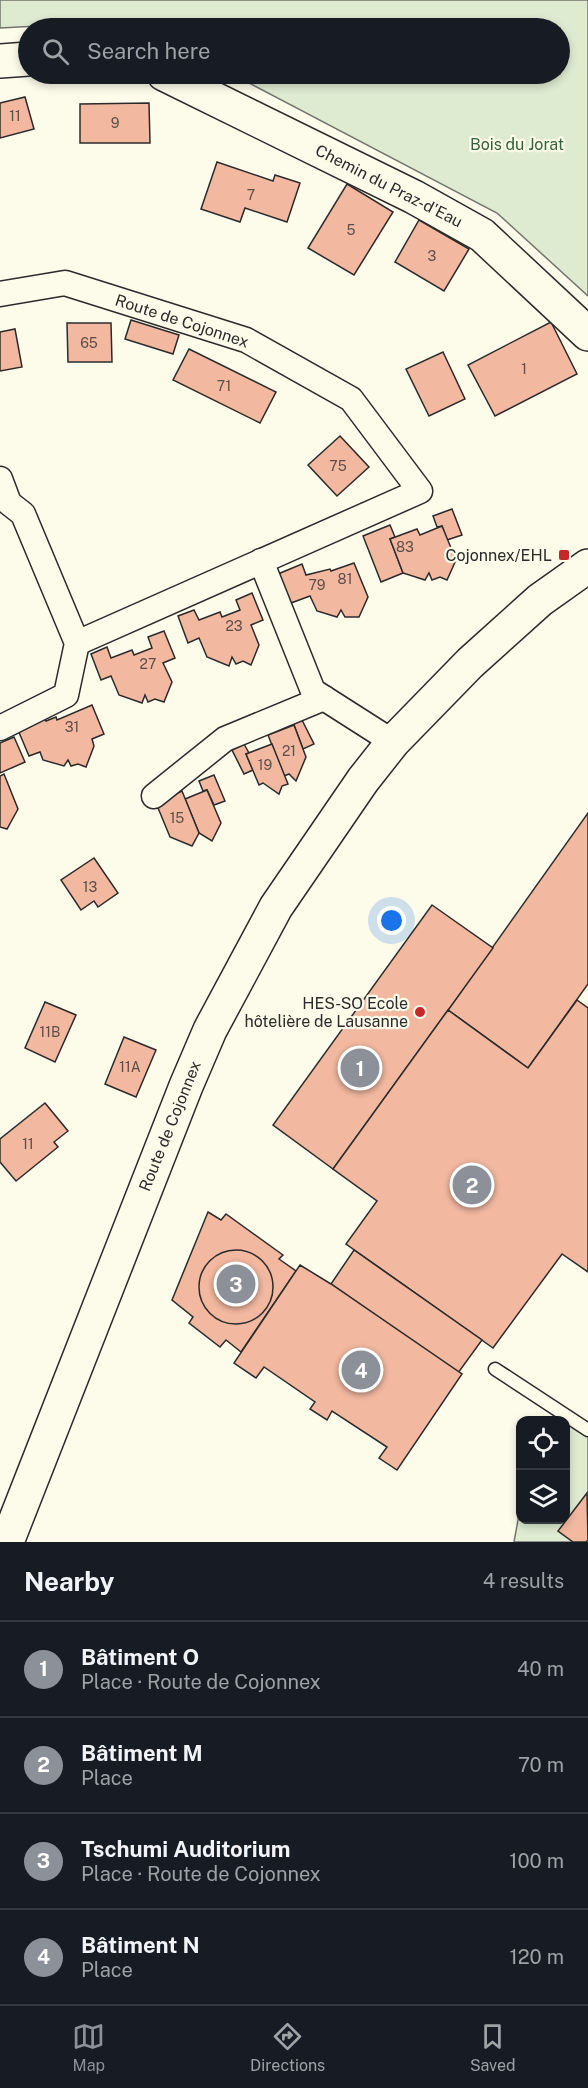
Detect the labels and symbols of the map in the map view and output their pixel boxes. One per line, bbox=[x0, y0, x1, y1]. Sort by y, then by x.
house number: 11 bbox=[9, 108, 21, 124]
house number: 9 bbox=[111, 115, 120, 131]
park label: Bois du Jorat bbox=[470, 135, 564, 154]
street label: Chemin du Praz-d'Eau bbox=[312, 141, 466, 231]
house number: 7 bbox=[247, 187, 255, 203]
house number: 5 bbox=[347, 222, 356, 238]
house number: 3 bbox=[428, 248, 437, 264]
street label: Route de Cojonnex bbox=[113, 290, 251, 352]
house number: 65 bbox=[80, 335, 98, 351]
house number: 1 bbox=[521, 361, 527, 377]
house number: 71 bbox=[217, 378, 231, 394]
house number: 75 bbox=[329, 458, 347, 474]
house number: 83 bbox=[396, 539, 414, 555]
place label: Cojonnex/EHL bbox=[446, 546, 552, 565]
marker: Cojonnex/EHL bbox=[557, 548, 571, 562]
house number: 81 bbox=[338, 571, 352, 587]
house number: 79 bbox=[309, 577, 326, 593]
house number: 23 bbox=[225, 618, 243, 634]
house number: 27 bbox=[140, 656, 156, 672]
house number: 31 bbox=[65, 719, 79, 735]
house number: 21 bbox=[282, 743, 296, 759]
house number: 19 bbox=[258, 757, 272, 773]
house number: 15 bbox=[170, 810, 184, 826]
house number: 13 bbox=[83, 879, 97, 895]
your location bbox=[377, 906, 406, 935]
place label: HES-SO Ecole hôtelière de Lausanne bbox=[244, 994, 408, 1031]
marker: HES-SO Ecole hôtelière de Lausanne bbox=[413, 1005, 427, 1019]
house number: 11B bbox=[40, 1024, 60, 1040]
pin: 1 bbox=[340, 1046, 380, 1090]
street label: Route de Cojonnex bbox=[135, 1058, 205, 1194]
house number: 11A bbox=[119, 1059, 141, 1075]
house number: 11 bbox=[22, 1136, 34, 1152]
pin: 2 bbox=[452, 1162, 492, 1208]
pin: 3 bbox=[216, 1262, 256, 1306]
pin: 4 bbox=[342, 1348, 380, 1392]

